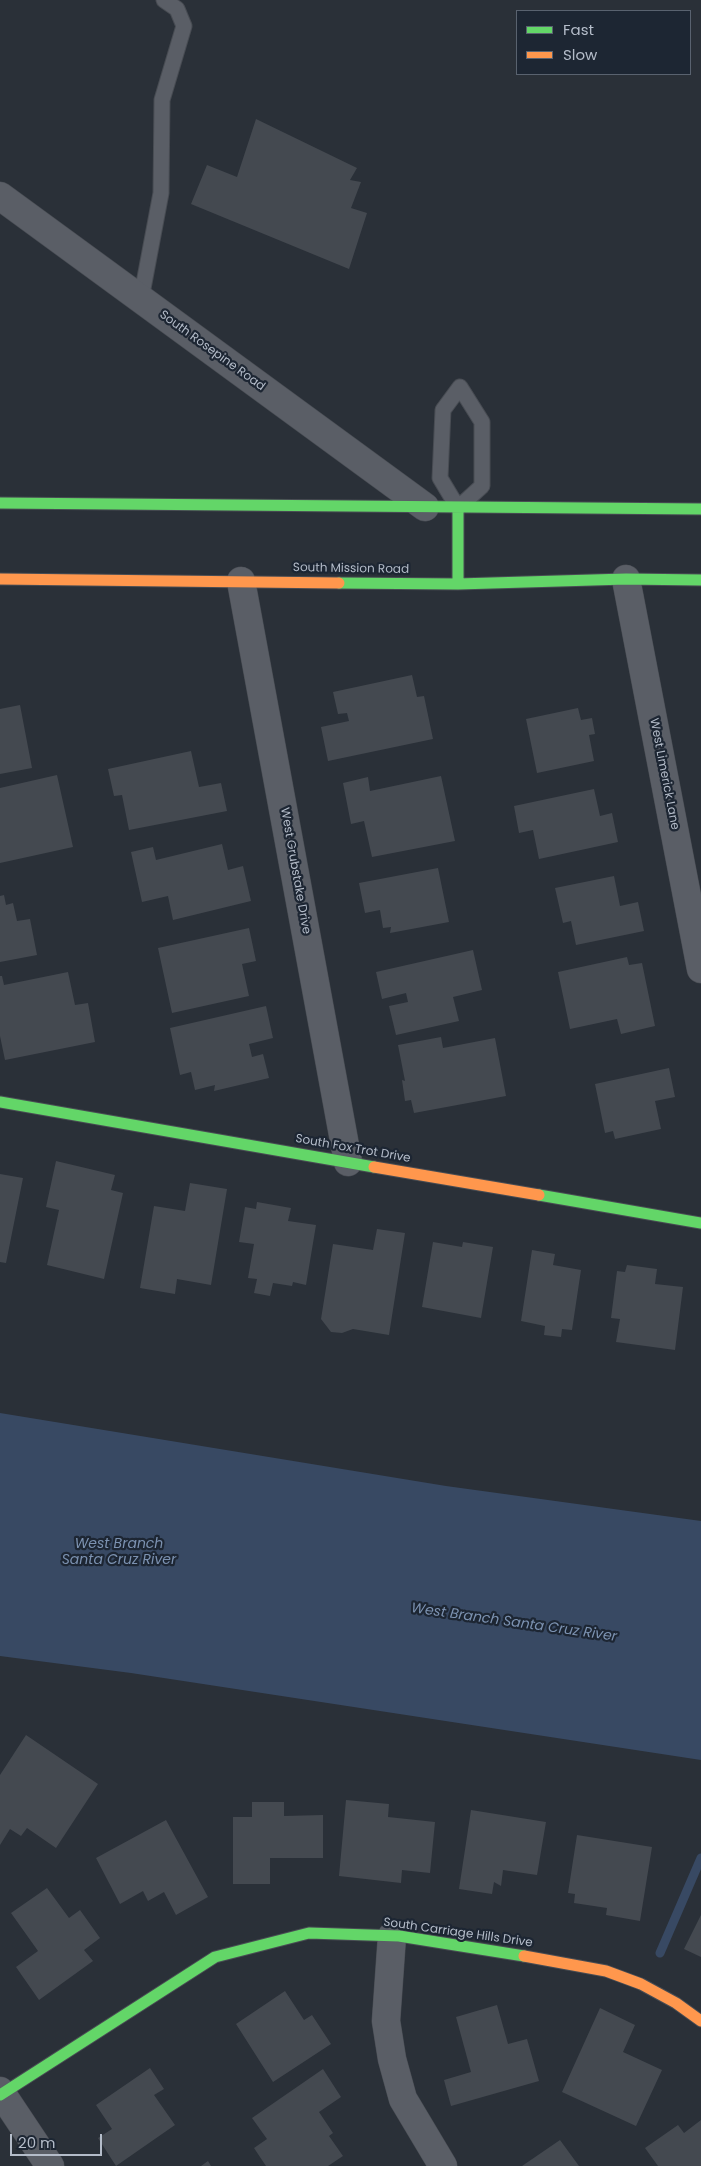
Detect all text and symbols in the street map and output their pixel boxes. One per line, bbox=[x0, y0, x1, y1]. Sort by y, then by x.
legend bbox=[516, 10, 691, 75]
text: Fast bbox=[563, 19, 594, 40]
text: Slow bbox=[563, 44, 597, 65]
street label: South Rosepine Road bbox=[156, 308, 268, 394]
street label: South Mission Road bbox=[293, 561, 409, 577]
street label: West Limerick Lane bbox=[646, 717, 682, 831]
street label: West Grubstake Drive bbox=[277, 807, 313, 935]
street label: South Fox Trot Drive bbox=[294, 1132, 412, 1166]
water label: West Branch Santa Cruz River bbox=[62, 1536, 176, 1568]
water label: West Branch Santa Cruz River bbox=[410, 1600, 618, 1646]
street label: South Carriage Hills Drive bbox=[382, 1915, 534, 1951]
scale bar bbox=[12, 2124, 105, 2156]
text: 20 m bbox=[18, 2132, 56, 2153]

